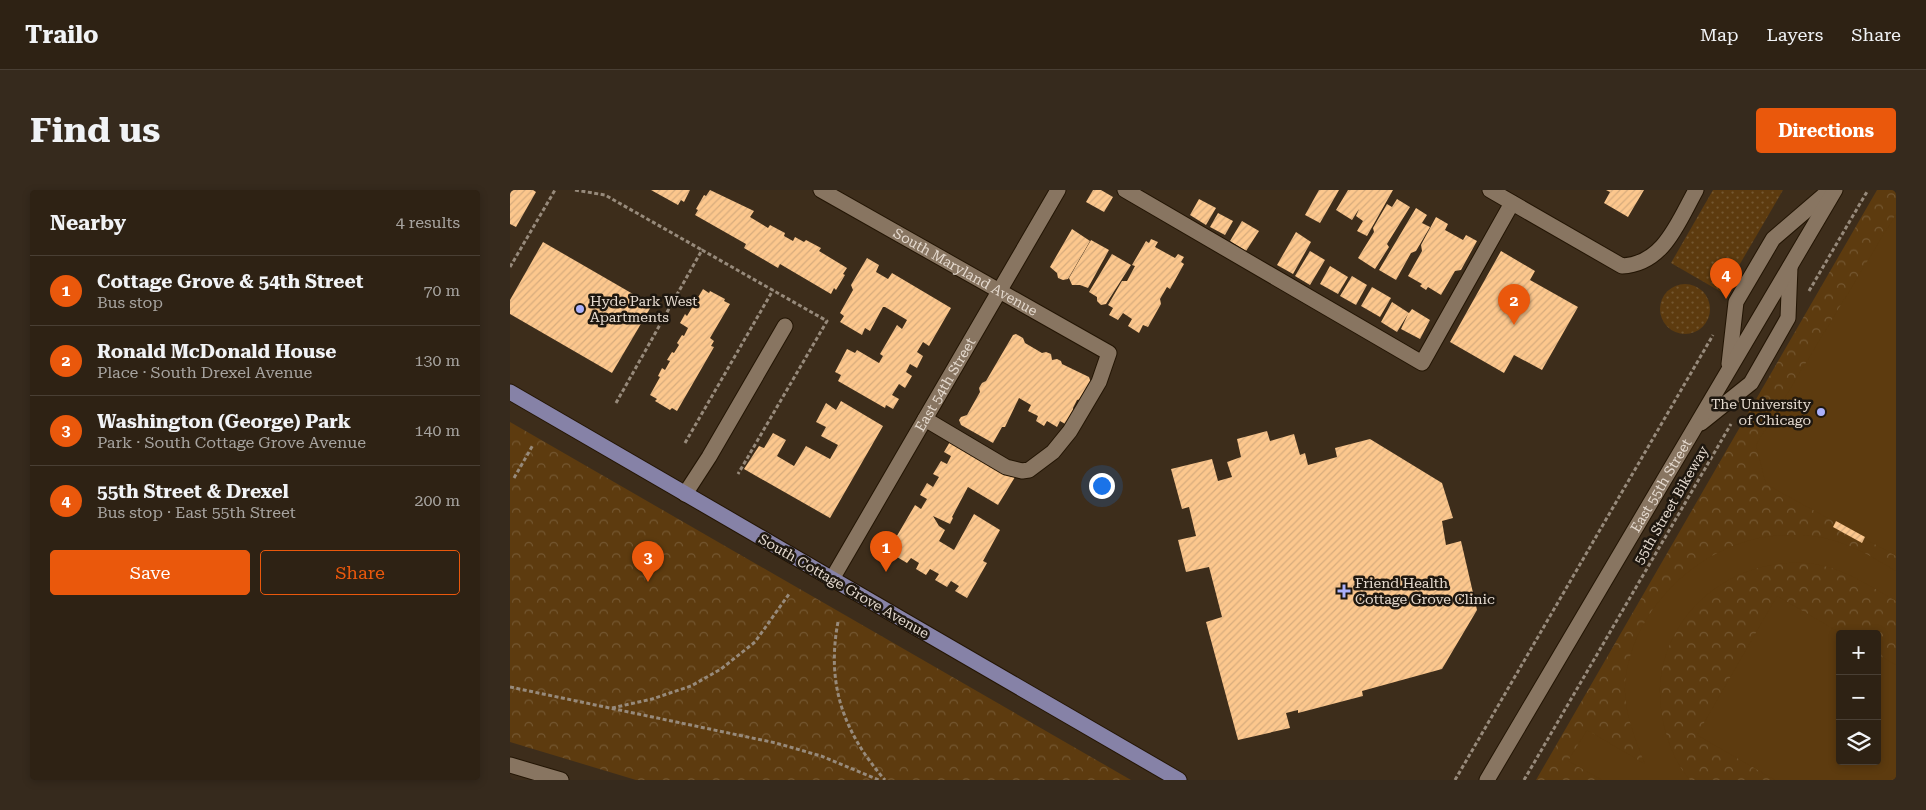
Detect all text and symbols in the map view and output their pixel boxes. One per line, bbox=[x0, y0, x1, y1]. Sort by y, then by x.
text: Trailo bbox=[25, 21, 99, 49]
text: Map bbox=[1700, 24, 1739, 45]
text: Layers bbox=[1767, 24, 1823, 45]
text: Share bbox=[1851, 24, 1901, 45]
button: Directions bbox=[1756, 108, 1896, 153]
text: Find us bbox=[30, 110, 160, 151]
text: Nearby bbox=[50, 211, 126, 235]
text: 4 results bbox=[396, 213, 460, 232]
street label: South Maryland Avenue bbox=[891, 225, 1041, 319]
pin: 4 bbox=[1710, 258, 1742, 299]
text: Cottage Grove & 54th Street bbox=[97, 270, 363, 293]
text: 1 bbox=[62, 281, 70, 300]
text: 70 m bbox=[423, 281, 460, 300]
pin: 2 bbox=[1498, 284, 1530, 325]
text: Bus stop bbox=[97, 293, 163, 312]
place label: Hyde Park West Apartments bbox=[590, 293, 697, 325]
marker: Hyde Park West Apartments bbox=[574, 303, 586, 315]
street label: East 54th Street bbox=[912, 335, 979, 434]
text: Ronald McDonald House bbox=[97, 340, 336, 363]
text: 2 bbox=[62, 351, 70, 370]
text: 130 m bbox=[414, 351, 460, 370]
text: Place · South Drexel Avenue bbox=[97, 363, 312, 382]
place label: The University of Chicago bbox=[1711, 396, 1812, 428]
marker: The University of Chicago bbox=[1815, 406, 1827, 418]
text: Washington (George) Park bbox=[97, 410, 351, 433]
text: 3 bbox=[62, 421, 70, 440]
text: 140 m bbox=[414, 421, 460, 440]
text: Park · South Cottage Grove Avenue bbox=[97, 433, 366, 452]
street label: East 55th Street bbox=[1627, 436, 1695, 535]
street label: 55th Street Bikeway bbox=[1631, 442, 1712, 567]
your location bbox=[1089, 473, 1115, 499]
text: 55th Street & Drexel bbox=[97, 480, 289, 503]
text: 4 bbox=[62, 491, 70, 510]
text: 200 m bbox=[414, 491, 460, 510]
text: Bus stop · East 55th Street bbox=[97, 503, 296, 522]
street label: South Cottage Grove Avenue bbox=[756, 531, 932, 642]
pin: 1 bbox=[870, 531, 902, 572]
pin: 3 bbox=[632, 541, 664, 582]
button: Save bbox=[50, 550, 250, 595]
button: Share bbox=[260, 550, 460, 595]
place label: Friend Health Cottage Grove Clinic bbox=[1355, 575, 1495, 607]
marker: Friend Health Cottage Grove Clinic bbox=[1337, 584, 1351, 598]
map controls bbox=[1836, 630, 1881, 765]
button: + bbox=[1836, 630, 1881, 675]
button: − bbox=[1836, 675, 1881, 720]
button: layers bbox=[1836, 720, 1881, 765]

